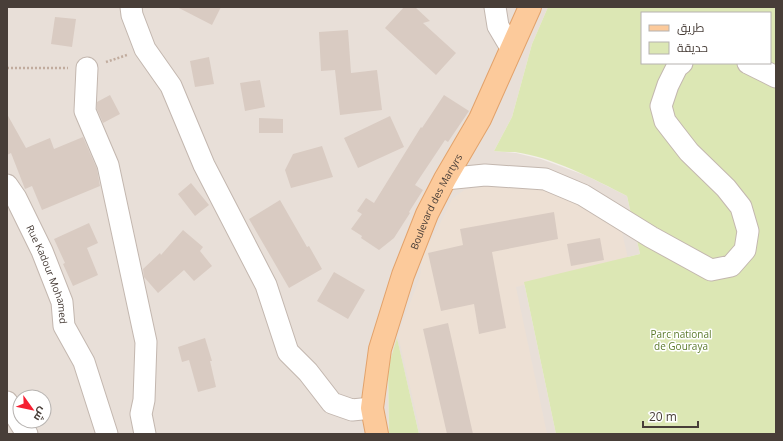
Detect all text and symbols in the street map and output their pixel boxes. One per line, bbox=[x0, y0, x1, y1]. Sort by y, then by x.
legend bbox=[641, 12, 771, 64]
text: طريق bbox=[677, 19, 705, 36]
text: حديقة bbox=[677, 39, 708, 56]
street label: Boulevard des Martyrs bbox=[407, 151, 465, 252]
street label: Rue Kadour Mohamed bbox=[23, 222, 71, 324]
park label: Parc national de Gouraya bbox=[650, 327, 712, 353]
north arrow bbox=[12, 389, 52, 429]
scale bar bbox=[643, 403, 698, 429]
text: ش bbox=[31, 405, 51, 425]
text: 20 m bbox=[649, 408, 677, 425]

